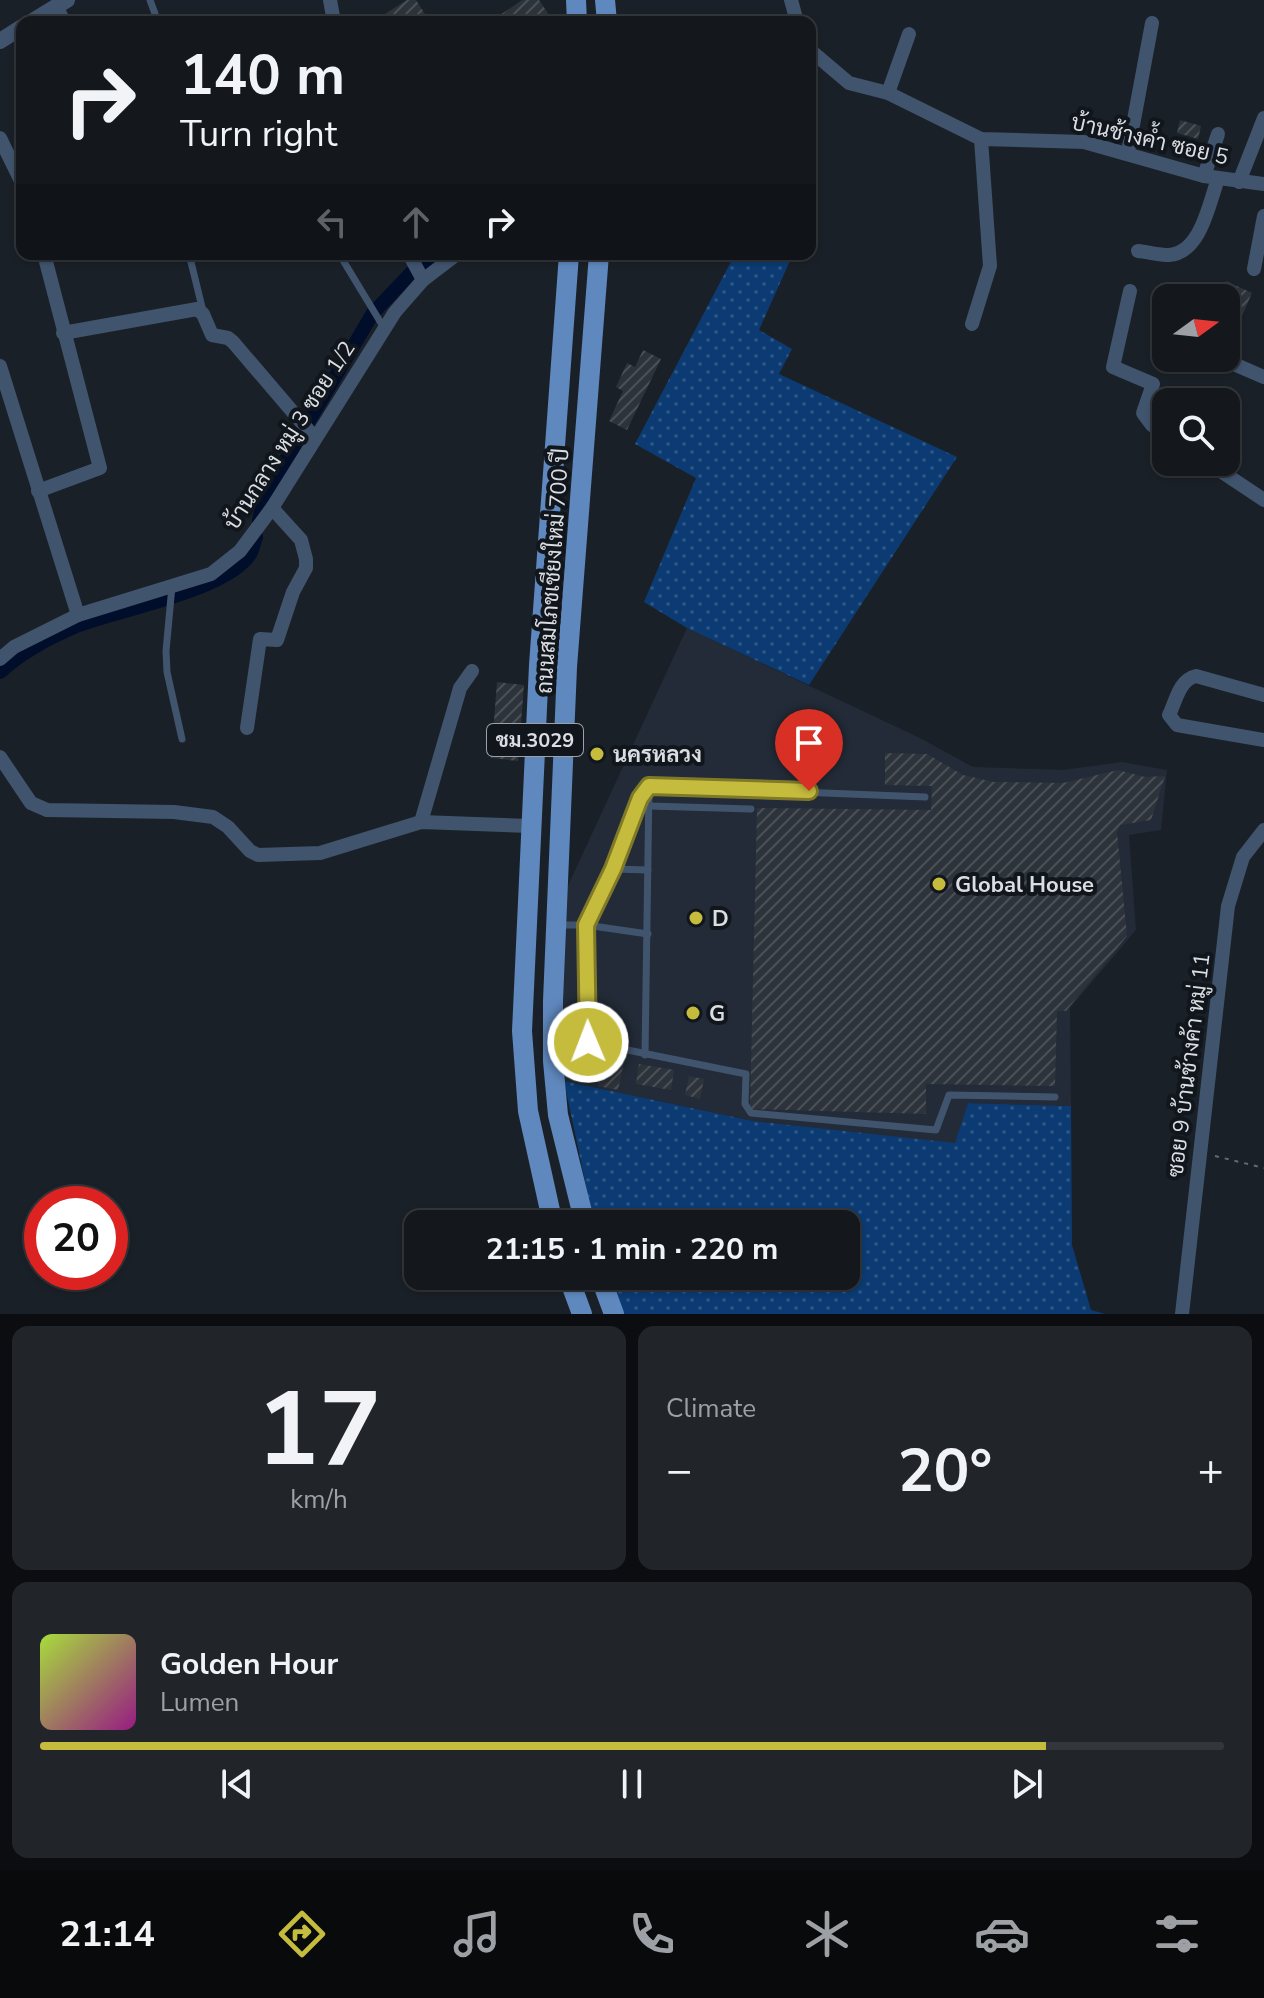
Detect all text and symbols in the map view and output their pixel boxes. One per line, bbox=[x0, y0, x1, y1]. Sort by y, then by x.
text: 140 m bbox=[180, 37, 345, 114]
icon: right bbox=[48, 48, 152, 152]
street label: บ้านช้างค้ำ ซอย 5 bbox=[1068, 102, 1232, 173]
text: Turn right bbox=[180, 110, 337, 159]
icon: left bbox=[310, 200, 354, 244]
icon: ahead bbox=[394, 200, 438, 244]
icon: right bbox=[478, 200, 522, 244]
north arrow bbox=[1152, 284, 1240, 372]
map controls bbox=[1152, 284, 1240, 476]
street label: บ้านกลาง หมู่ 3 ซอย 1/2 bbox=[217, 335, 362, 536]
button: search bbox=[1152, 388, 1240, 476]
street label: ถนนสมโภชเชียงใหม่ 700 ปี bbox=[529, 447, 577, 695]
pin bbox=[775, 709, 843, 791]
icon: arrive bbox=[787, 721, 831, 765]
road number: ชม.3029 bbox=[487, 724, 583, 756]
place label: นครหลวง bbox=[613, 740, 702, 770]
marker: นครหลวง bbox=[588, 745, 606, 763]
place label: Global House bbox=[955, 870, 1094, 900]
marker: Global House bbox=[930, 875, 948, 893]
place label: D bbox=[712, 904, 729, 934]
marker: D bbox=[687, 909, 705, 927]
street label: ซอย 9 บ้านช้างค้า หมู่ 11 bbox=[1160, 951, 1218, 1179]
place label: G bbox=[709, 999, 725, 1029]
position arrow bbox=[546, 1000, 630, 1084]
marker: G bbox=[684, 1004, 702, 1022]
speed limit sign: 20 bbox=[24, 1186, 128, 1290]
text: 21:15 · 1 min · 220 m bbox=[486, 1229, 778, 1270]
text: 17 bbox=[257, 1359, 381, 1501]
text: Climate bbox=[666, 1391, 756, 1426]
text: 20° bbox=[898, 1430, 992, 1512]
text: − bbox=[666, 1441, 692, 1501]
text: + bbox=[1198, 1441, 1224, 1501]
text: km/h bbox=[290, 1482, 348, 1517]
text: Golden Hour bbox=[160, 1644, 338, 1685]
text: Lumen bbox=[160, 1685, 239, 1720]
icon: previous bbox=[215, 1762, 259, 1806]
icon: pause bbox=[610, 1762, 654, 1806]
icon: next bbox=[1005, 1762, 1049, 1806]
icon: directions bbox=[274, 1906, 330, 1962]
icon: music bbox=[449, 1906, 505, 1962]
icon: phone bbox=[624, 1906, 680, 1962]
icon: climate bbox=[799, 1906, 855, 1962]
icon: car bbox=[974, 1906, 1030, 1962]
icon: filters bbox=[1149, 1906, 1205, 1962]
text: 21:14 bbox=[59, 1910, 155, 1959]

